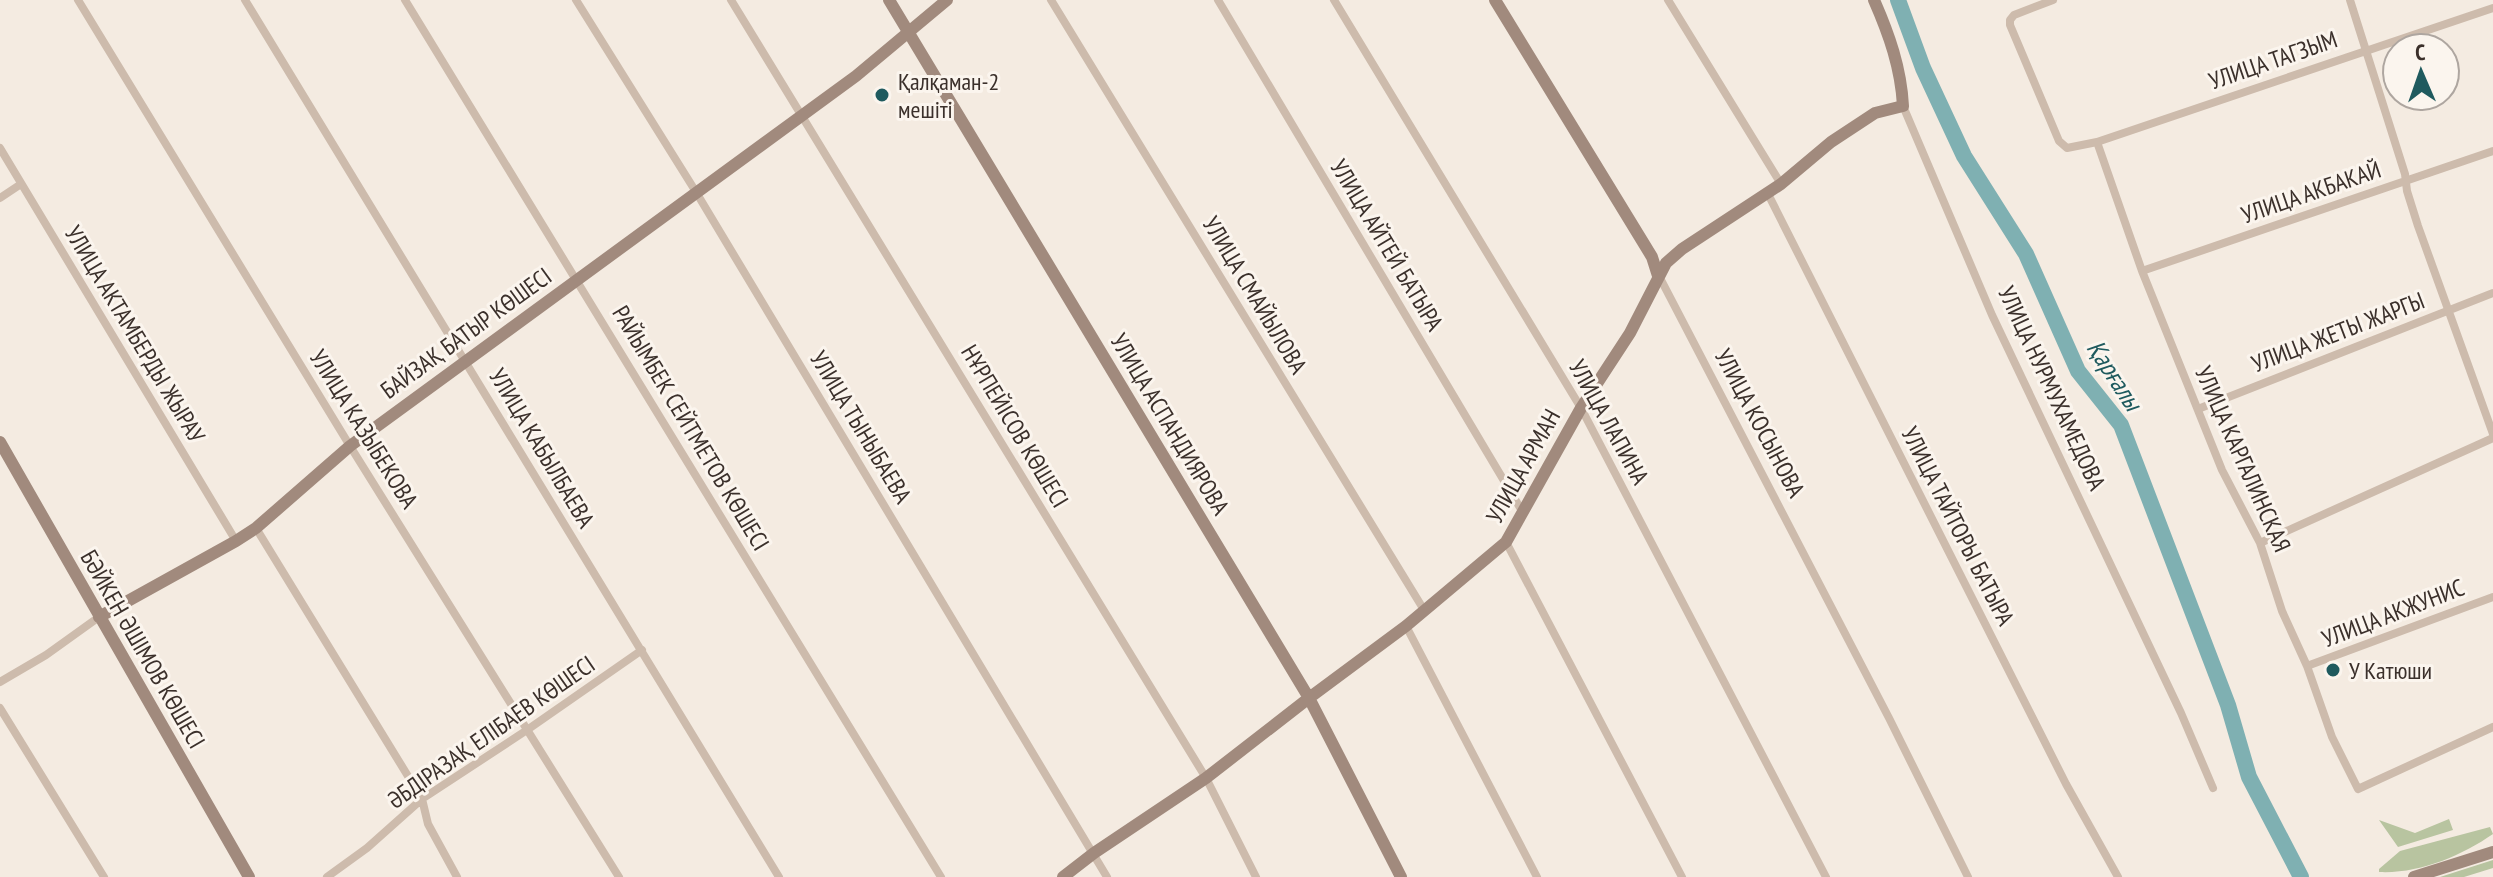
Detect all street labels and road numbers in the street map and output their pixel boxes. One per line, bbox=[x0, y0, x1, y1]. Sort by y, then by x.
street label: УЛИЦА ТАГЗЫМ bbox=[2205, 24, 2341, 96]
street label: УЛИЦА АЙТЕЙ БАТЫРА bbox=[1324, 154, 1451, 337]
street label: УЛИЦА АКБАКАЙ bbox=[2237, 154, 2385, 230]
street label: УЛИЦА СМАЙЫЛОВА bbox=[1196, 211, 1314, 380]
street label: УЛИЦА АКТАМБЕРДЫ ЖЫРАУ bbox=[58, 220, 212, 448]
street label: БАЙЗАҚ БАТЫР КӨШЕСІ bbox=[374, 261, 558, 405]
street label: УЛИЦА НУРМУХАМЕДОВА bbox=[1991, 281, 2113, 496]
street label: УЛИЦА ЖЕТЫ ЖАРГЫ bbox=[2247, 285, 2429, 379]
street label: РАЙЫМБЕК СЕЙТМЕТОВ КӨШЕСІ bbox=[605, 300, 777, 556]
street label: УЛИЦА АСПАНДИЯРОВА bbox=[1104, 328, 1237, 521]
street label: НҰРПЕЙІСОВ КӨШЕСІ bbox=[954, 339, 1076, 513]
street label: УЛИЦА КОСЫНОВА bbox=[1708, 343, 1812, 503]
street label: УЛИЦА КАЗЫБЕКОВА bbox=[303, 344, 426, 515]
street label: УЛИЦА ТЫНЫБАЕВА bbox=[803, 345, 919, 509]
street label: УЛИЦА ЛАПИНА bbox=[1562, 354, 1656, 490]
street label: УЛИЦА КАРГАЛИНСКАЯ bbox=[2188, 361, 2298, 557]
street label: УЛИЦА КАБЫЛБАЕВА bbox=[482, 363, 602, 534]
street label: УЛИЦА АРМАН bbox=[1479, 404, 1567, 528]
street label: УЛИЦА ТАЙТОРЫ БАТЫРА bbox=[1895, 421, 2022, 631]
street label: БӘЙКЕН ӘШІМОВ КӨШЕСІ bbox=[74, 544, 212, 754]
street label: УЛИЦА АКЖУНИС bbox=[2317, 572, 2469, 654]
street label: ӘБДІРАЗАҚ ЕЛІБАЕВ КӨШЕСІ bbox=[381, 649, 601, 815]

